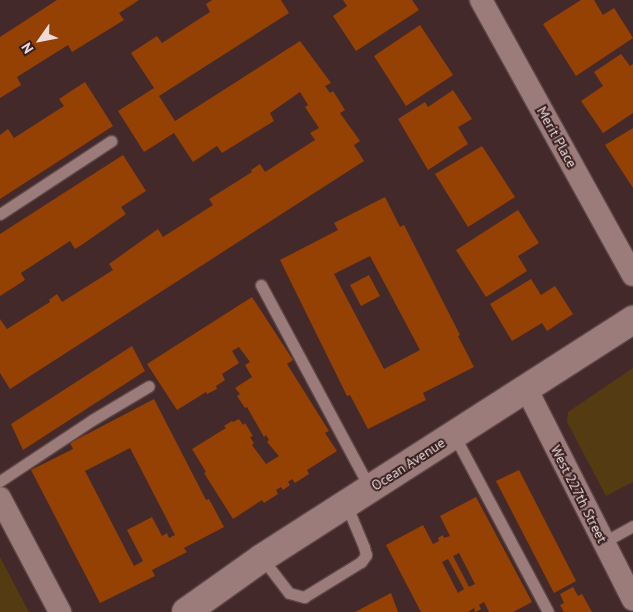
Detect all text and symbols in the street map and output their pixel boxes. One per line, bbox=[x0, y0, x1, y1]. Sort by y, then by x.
north arrow bbox=[15, 15, 65, 65]
text: N bbox=[17, 39, 37, 57]
street label: Merit Place bbox=[533, 104, 581, 170]
street label: Ocean Avenue bbox=[368, 434, 448, 494]
street label: West 227th Street bbox=[547, 443, 611, 545]

